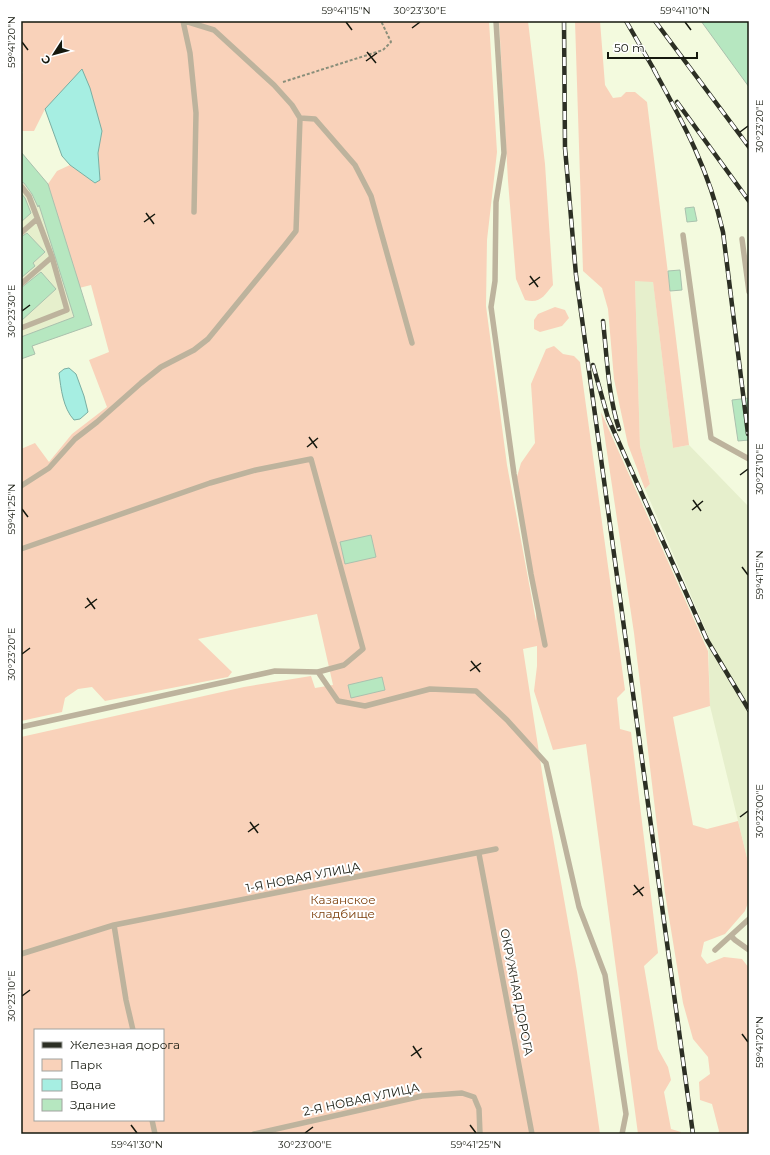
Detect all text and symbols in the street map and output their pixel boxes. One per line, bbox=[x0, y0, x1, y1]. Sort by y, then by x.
text: 59°41'15"N bbox=[321, 4, 371, 17]
text: 30°23'30"E bbox=[394, 4, 447, 17]
text: 59°41'10"N bbox=[660, 4, 710, 17]
text: 59°41'20"N bbox=[5, 16, 18, 68]
north arrow bbox=[34, 34, 74, 74]
scale bar bbox=[608, 34, 697, 60]
text: 50 m bbox=[614, 40, 645, 55]
text: С bbox=[38, 53, 54, 67]
text: 30°23'20"E bbox=[753, 99, 766, 153]
text: 30°23'30"E bbox=[5, 284, 18, 337]
text: 30°23'10"E bbox=[753, 443, 766, 495]
text: 59°41'25"N bbox=[5, 483, 18, 535]
text: 59°41'15"N bbox=[753, 550, 766, 600]
text: 30°23'20"E bbox=[5, 627, 18, 681]
text: 30°23'00"E bbox=[753, 784, 766, 838]
street label: 1-Я НОВАЯ УЛИЦА bbox=[245, 859, 362, 895]
park label: Казанское кладбище bbox=[310, 892, 376, 921]
street label: ОКРУЖНАЯ ДОРОГА bbox=[497, 927, 537, 1057]
text: 30°23'10"E bbox=[5, 970, 18, 1022]
text: 59°41'20"N bbox=[753, 1016, 766, 1068]
legend bbox=[34, 1029, 164, 1121]
text: Железная дорога bbox=[70, 1037, 180, 1052]
text: Парк bbox=[70, 1057, 102, 1072]
text: Вода bbox=[70, 1077, 101, 1092]
street label: 2-Я НОВАЯ УЛИЦА bbox=[301, 1079, 421, 1119]
text: Здание bbox=[70, 1097, 116, 1112]
text: 59°41'30"N bbox=[111, 1138, 163, 1151]
text: 30°23'00"E bbox=[278, 1138, 332, 1151]
text: 59°41'25"N bbox=[450, 1138, 502, 1151]

